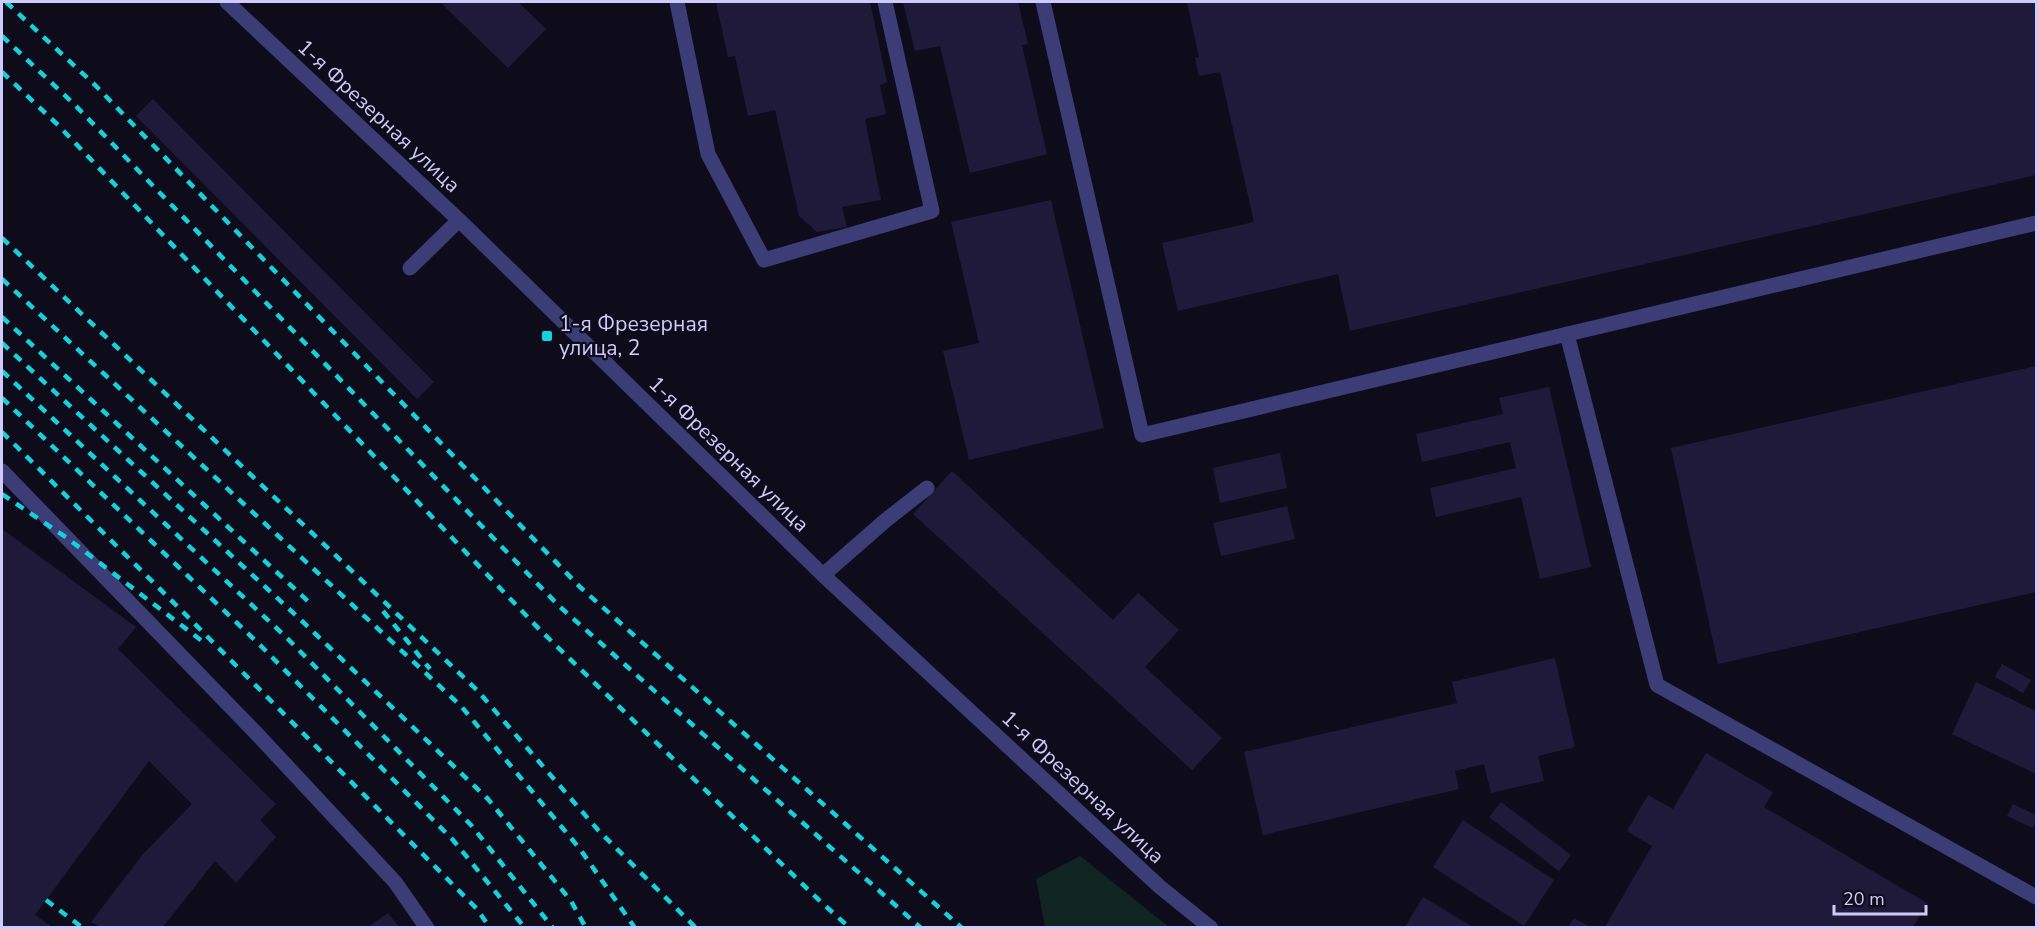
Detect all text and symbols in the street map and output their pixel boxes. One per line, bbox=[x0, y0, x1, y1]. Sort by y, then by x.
street label: 1-я Фрезерная улица bbox=[292, 33, 466, 199]
place label: 1-я Фрезерная улица, 2 bbox=[559, 310, 708, 362]
marker: 1-я Фрезерная улица, 2 bbox=[540, 329, 554, 343]
street label: 1-я Фрезерная улица bbox=[643, 370, 815, 538]
street label: 1-я Фрезерная улица bbox=[996, 704, 1170, 870]
scale bar bbox=[1834, 878, 1926, 916]
text: 20 m bbox=[1843, 887, 1885, 911]

